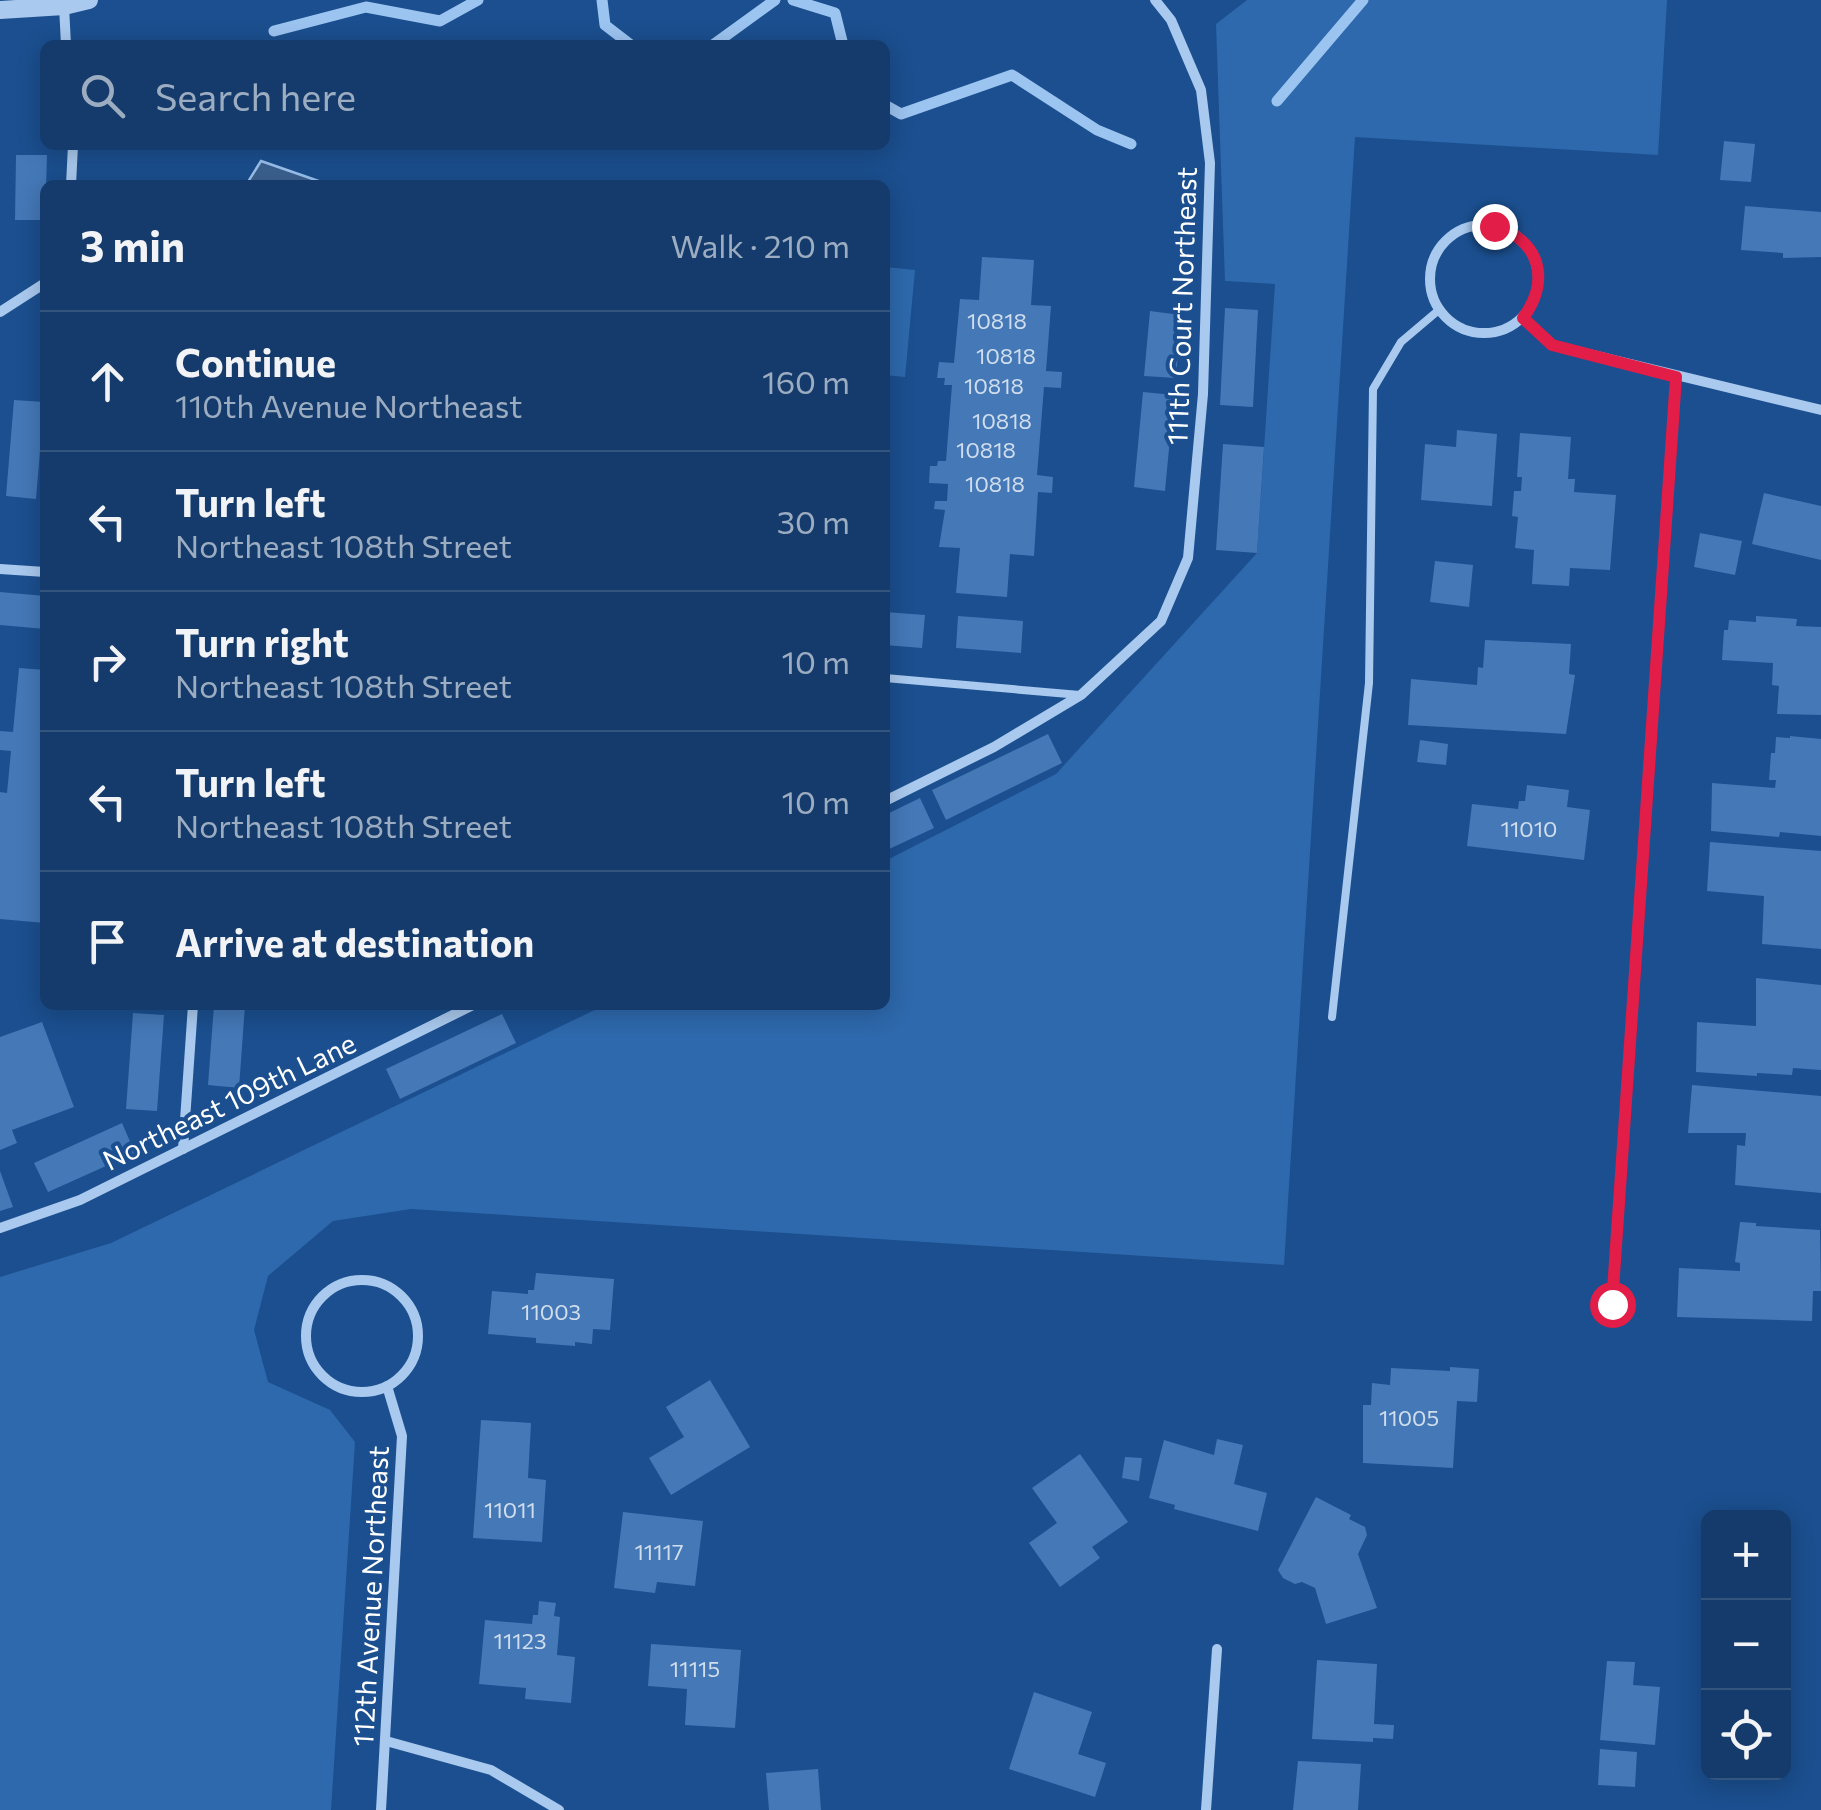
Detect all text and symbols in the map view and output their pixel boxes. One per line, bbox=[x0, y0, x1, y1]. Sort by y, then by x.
search box bbox=[40, 40, 890, 150]
icon: search bbox=[75, 68, 130, 123]
text: Search here bbox=[155, 72, 356, 119]
street label: 111th Court Northeast bbox=[1159, 166, 1203, 446]
route end bbox=[1472, 204, 1518, 250]
text: 3 min bbox=[80, 219, 185, 271]
text: Walk · 210 m bbox=[671, 225, 850, 265]
house number: 10818 bbox=[967, 307, 1027, 334]
text: Continue bbox=[175, 338, 336, 385]
house number: 10818 bbox=[976, 342, 1036, 369]
icon: ahead bbox=[80, 354, 135, 409]
text: 160 m bbox=[762, 361, 850, 401]
house number: 10818 bbox=[964, 372, 1024, 399]
text: 110th Avenue Northeast bbox=[175, 385, 522, 425]
house number: 10818 bbox=[972, 407, 1032, 434]
house number: 10818 bbox=[956, 436, 1016, 463]
house number: 10818 bbox=[965, 470, 1025, 497]
text: Turn left bbox=[175, 478, 326, 525]
icon: left bbox=[80, 494, 135, 549]
text: 30 m bbox=[777, 501, 850, 541]
text: Northeast 108th Street bbox=[175, 525, 512, 565]
text: Turn right bbox=[175, 618, 349, 665]
icon: right bbox=[80, 634, 135, 689]
text: 10 m bbox=[781, 641, 850, 681]
text: Northeast 108th Street bbox=[175, 665, 512, 705]
text: Turn left bbox=[175, 758, 326, 805]
icon: left bbox=[80, 774, 135, 829]
text: 10 m bbox=[781, 781, 850, 821]
text: Northeast 108th Street bbox=[175, 805, 512, 845]
house number: 11010 bbox=[1501, 815, 1557, 842]
icon: arrive bbox=[80, 914, 135, 969]
text: Arrive at destination bbox=[175, 918, 534, 965]
street label: Northeast 109th Lane bbox=[97, 1025, 361, 1177]
route start bbox=[1590, 1282, 1636, 1328]
house number: 11003 bbox=[521, 1298, 581, 1325]
house number: 11005 bbox=[1379, 1404, 1439, 1431]
street label: 112th Avenue Northeast bbox=[345, 1445, 395, 1747]
house number: 11011 bbox=[484, 1496, 536, 1523]
map controls bbox=[1701, 1510, 1791, 1780]
button: + bbox=[1701, 1510, 1791, 1600]
house number: 11117 bbox=[634, 1538, 684, 1565]
button: − bbox=[1701, 1600, 1791, 1690]
house number: 11123 bbox=[494, 1627, 546, 1654]
house number: 11115 bbox=[670, 1655, 720, 1682]
button: locate bbox=[1701, 1690, 1791, 1780]

